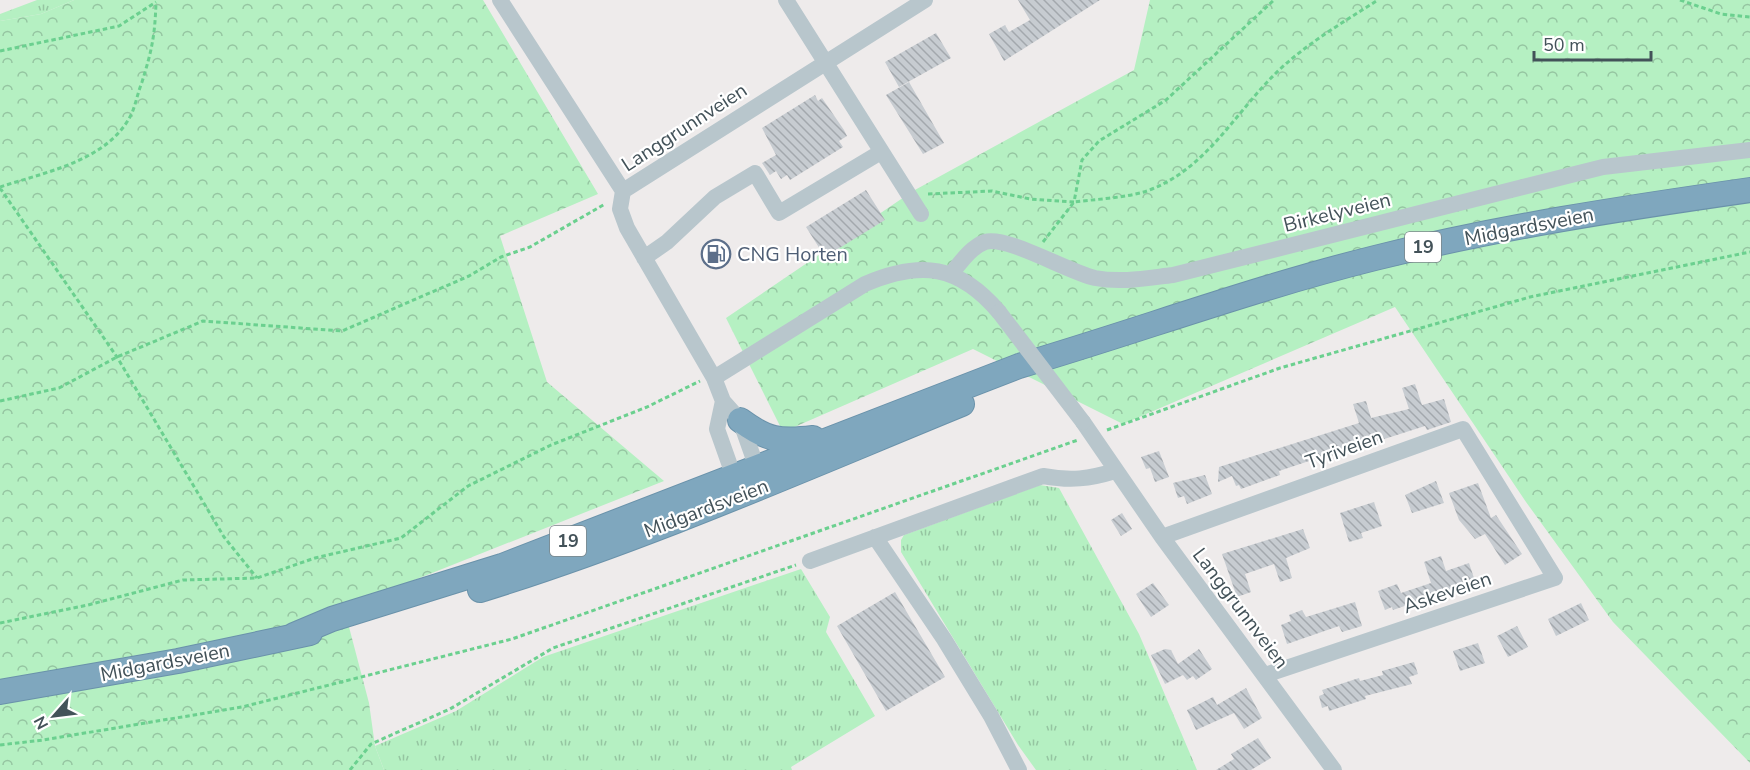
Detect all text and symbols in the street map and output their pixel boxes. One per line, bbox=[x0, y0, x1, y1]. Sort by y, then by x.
scale bar bbox=[1534, 24, 1651, 62]
text: 50 m bbox=[1543, 33, 1585, 57]
street label: Langgrunnveien bbox=[616, 77, 752, 178]
street label: Birkelyveien bbox=[1281, 186, 1394, 239]
street label: Midgardsveien bbox=[1462, 201, 1596, 252]
road number: 19 bbox=[1405, 232, 1441, 262]
fuel station icon: CNG Horten bbox=[700, 238, 732, 270]
place label: CNG Horten bbox=[737, 241, 848, 268]
street label: Tyriveien bbox=[1302, 423, 1387, 476]
street label: Midgardsveien bbox=[640, 472, 772, 545]
road number: 19 bbox=[550, 526, 586, 556]
street label: Langgrunnveien bbox=[1186, 542, 1295, 674]
street label: Askeveien bbox=[1399, 565, 1495, 620]
street label: Midgardsveien bbox=[98, 637, 232, 688]
north arrow bbox=[24, 686, 84, 746]
text: N bbox=[29, 712, 54, 733]

